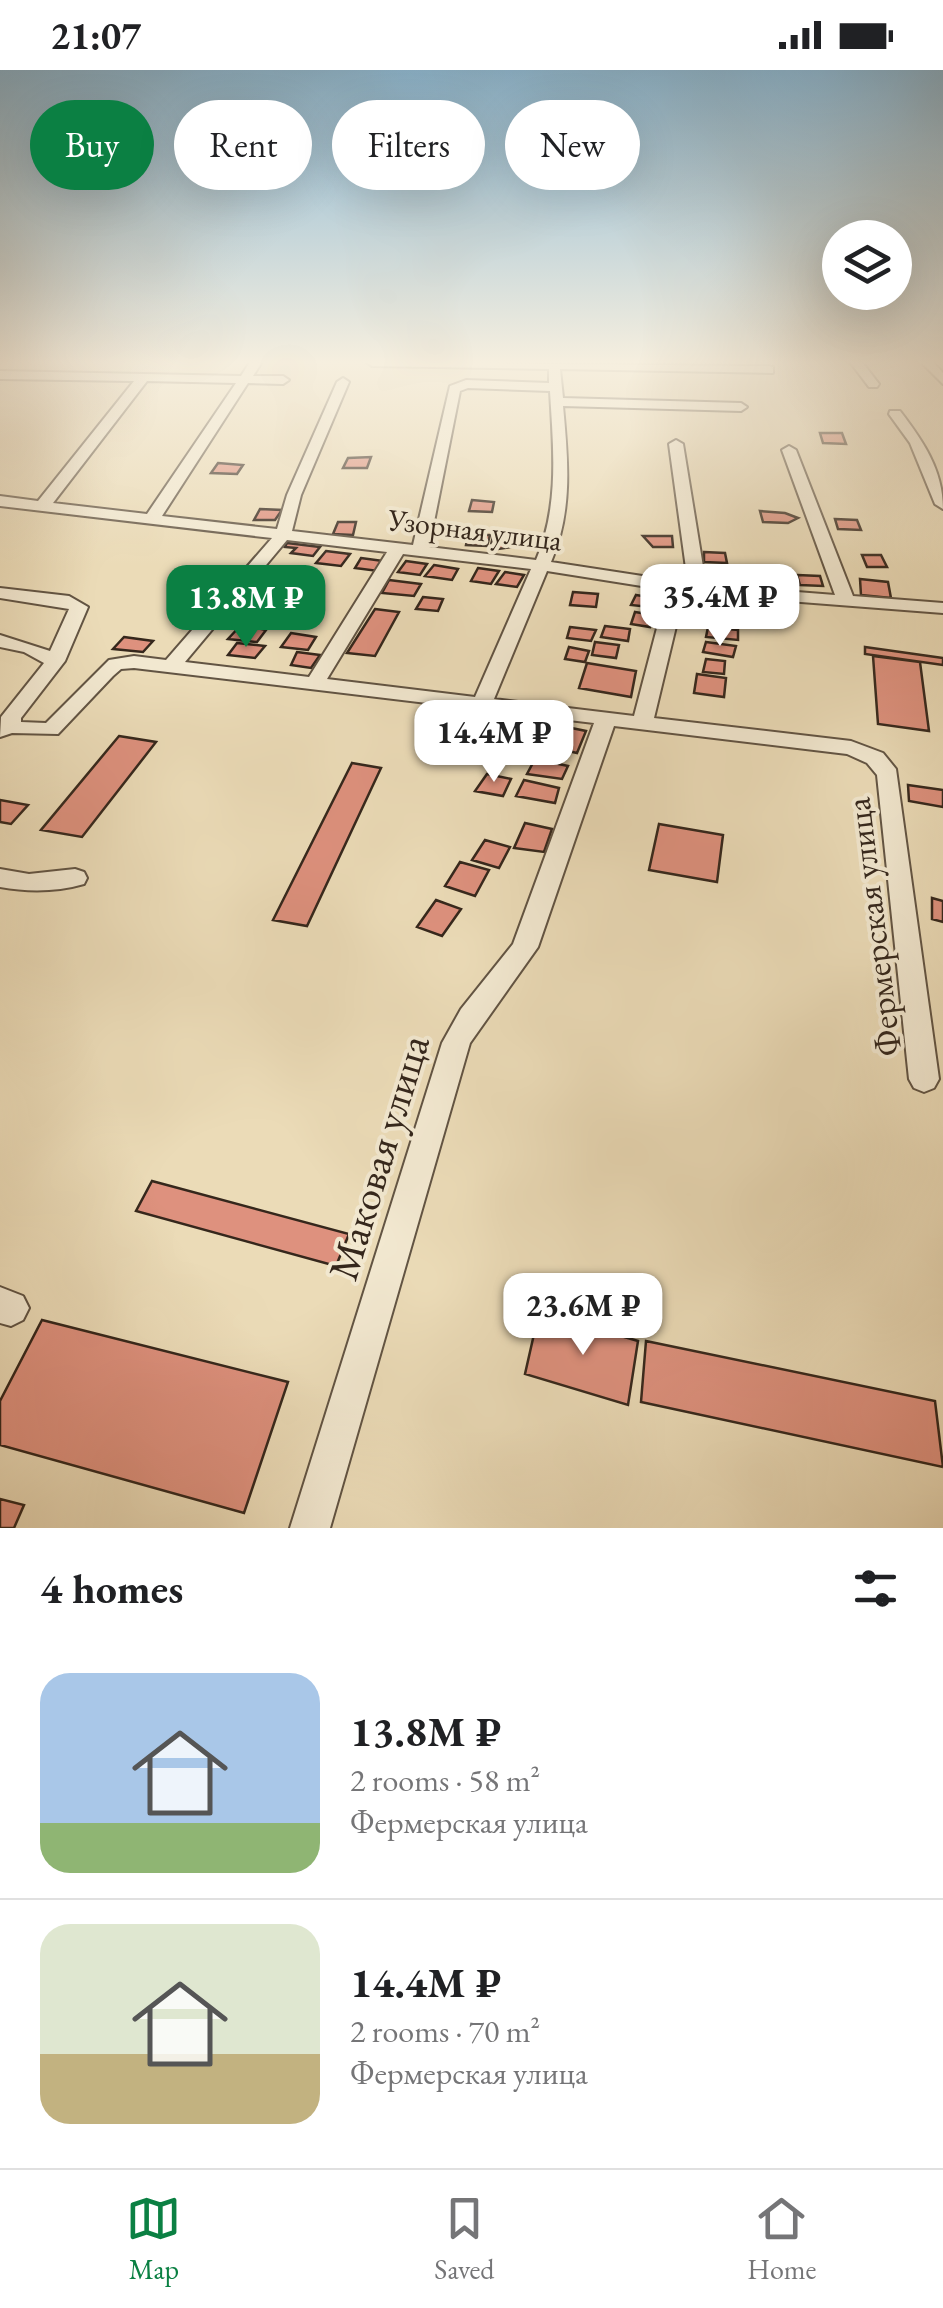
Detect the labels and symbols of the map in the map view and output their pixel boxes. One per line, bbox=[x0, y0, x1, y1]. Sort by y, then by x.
street label: Узорная улица bbox=[385, 499, 564, 560]
pin: 35.4M ₽ bbox=[628, 564, 812, 649]
pin: 13.8M ₽ bbox=[154, 565, 338, 650]
pin: 14.4M ₽ bbox=[402, 700, 586, 785]
street label: Фермерская улица bbox=[834, 795, 912, 1059]
street label: Маковая улица bbox=[315, 1028, 442, 1286]
pin: 23.6M ₽ bbox=[491, 1273, 675, 1358]

